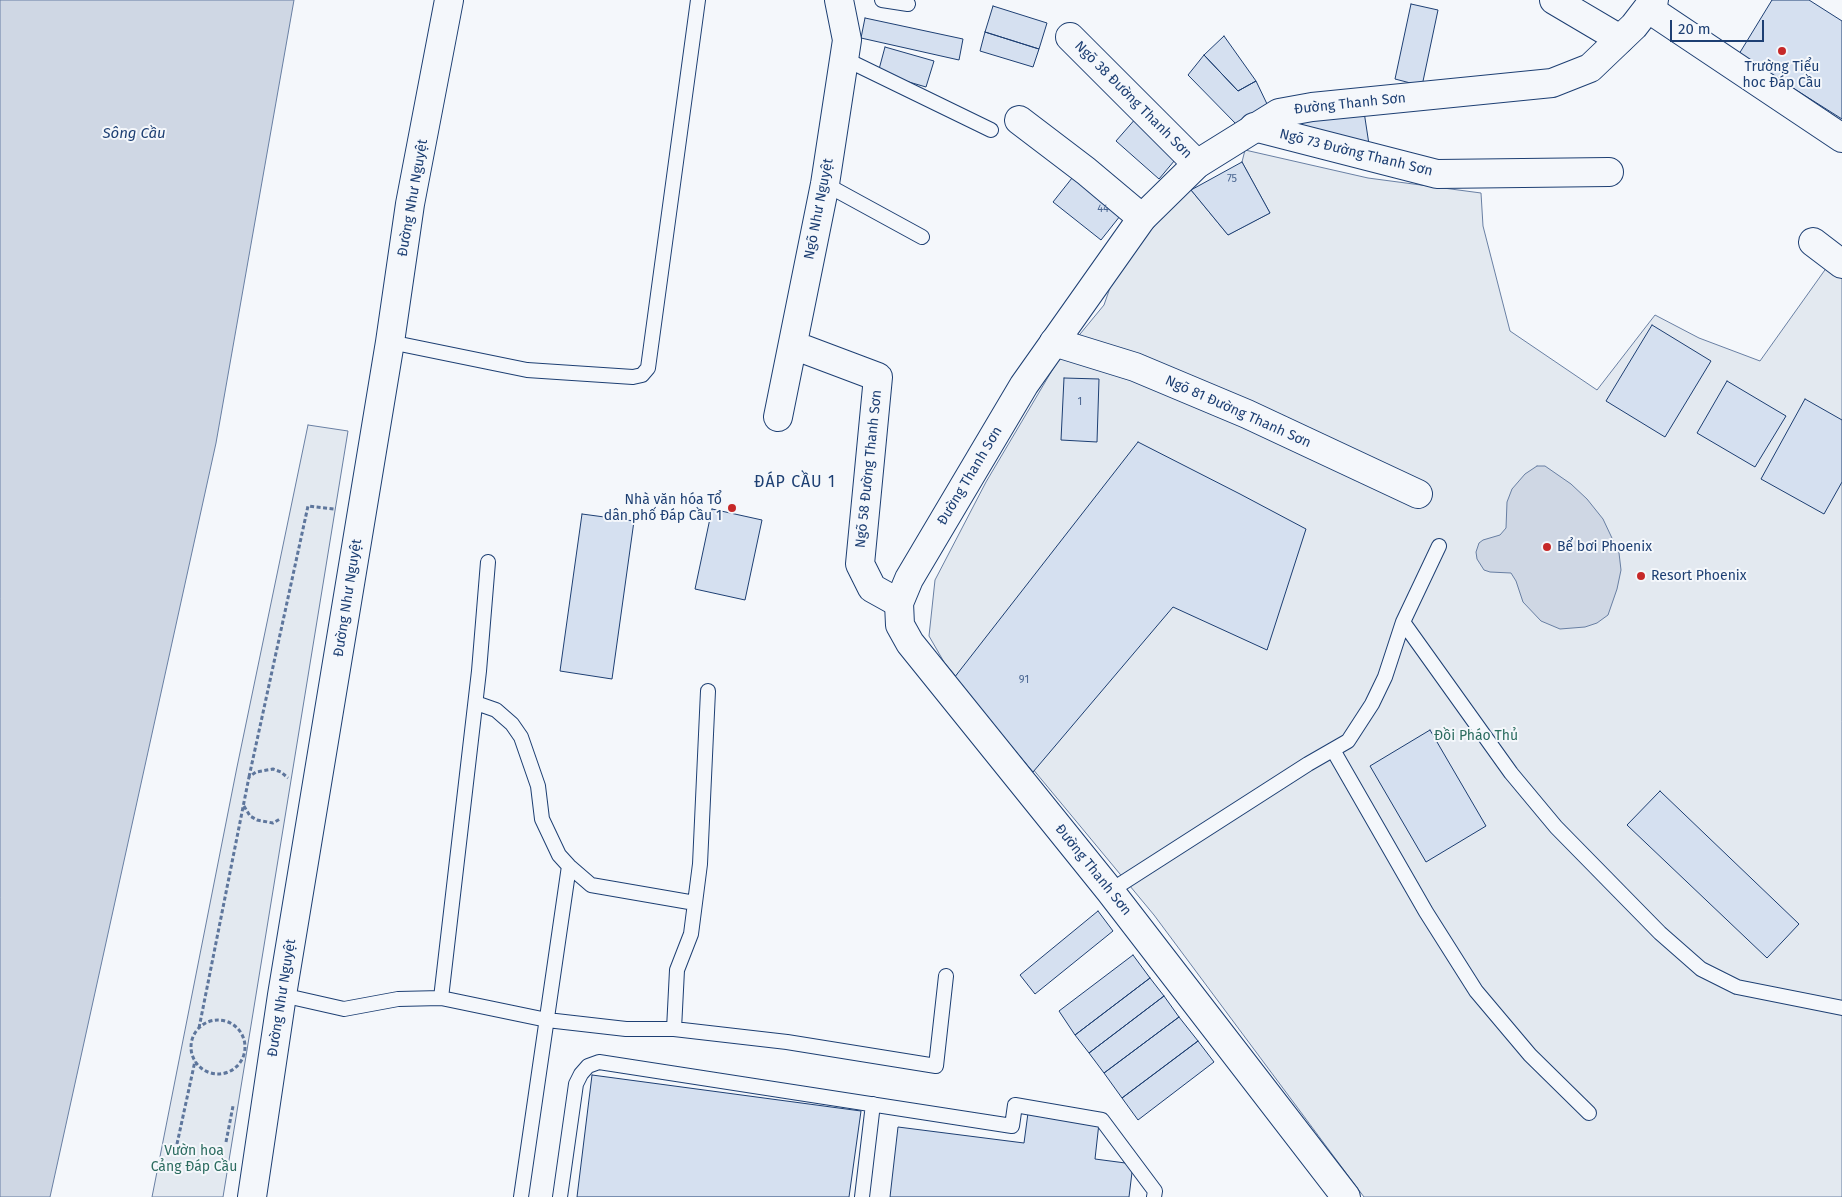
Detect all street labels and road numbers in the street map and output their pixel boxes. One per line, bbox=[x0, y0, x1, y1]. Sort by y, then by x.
street label: Ngõ 38 Đường Thanh Sơn bbox=[1071, 38, 1195, 162]
street label: Đường Thanh Sơn bbox=[1293, 90, 1407, 118]
street label: Ngõ 73 Đường Thanh Sơn bbox=[1278, 126, 1434, 180]
street label: Đường Như Nguyệt bbox=[394, 138, 432, 258]
street label: Ngõ Như Nguyệt bbox=[801, 157, 837, 261]
street label: Ngõ 81 Đường Thanh Sơn bbox=[1163, 372, 1313, 452]
street label: Ngõ 58 Đường Thanh Sơn bbox=[852, 389, 886, 549]
street label: Đường Thanh Sơn bbox=[934, 424, 1006, 528]
street label: Đường Như Nguyệt bbox=[330, 538, 366, 658]
street label: Đường Thanh Sơn bbox=[1051, 821, 1135, 919]
street label: Đường Như Nguyệt bbox=[264, 938, 300, 1058]

